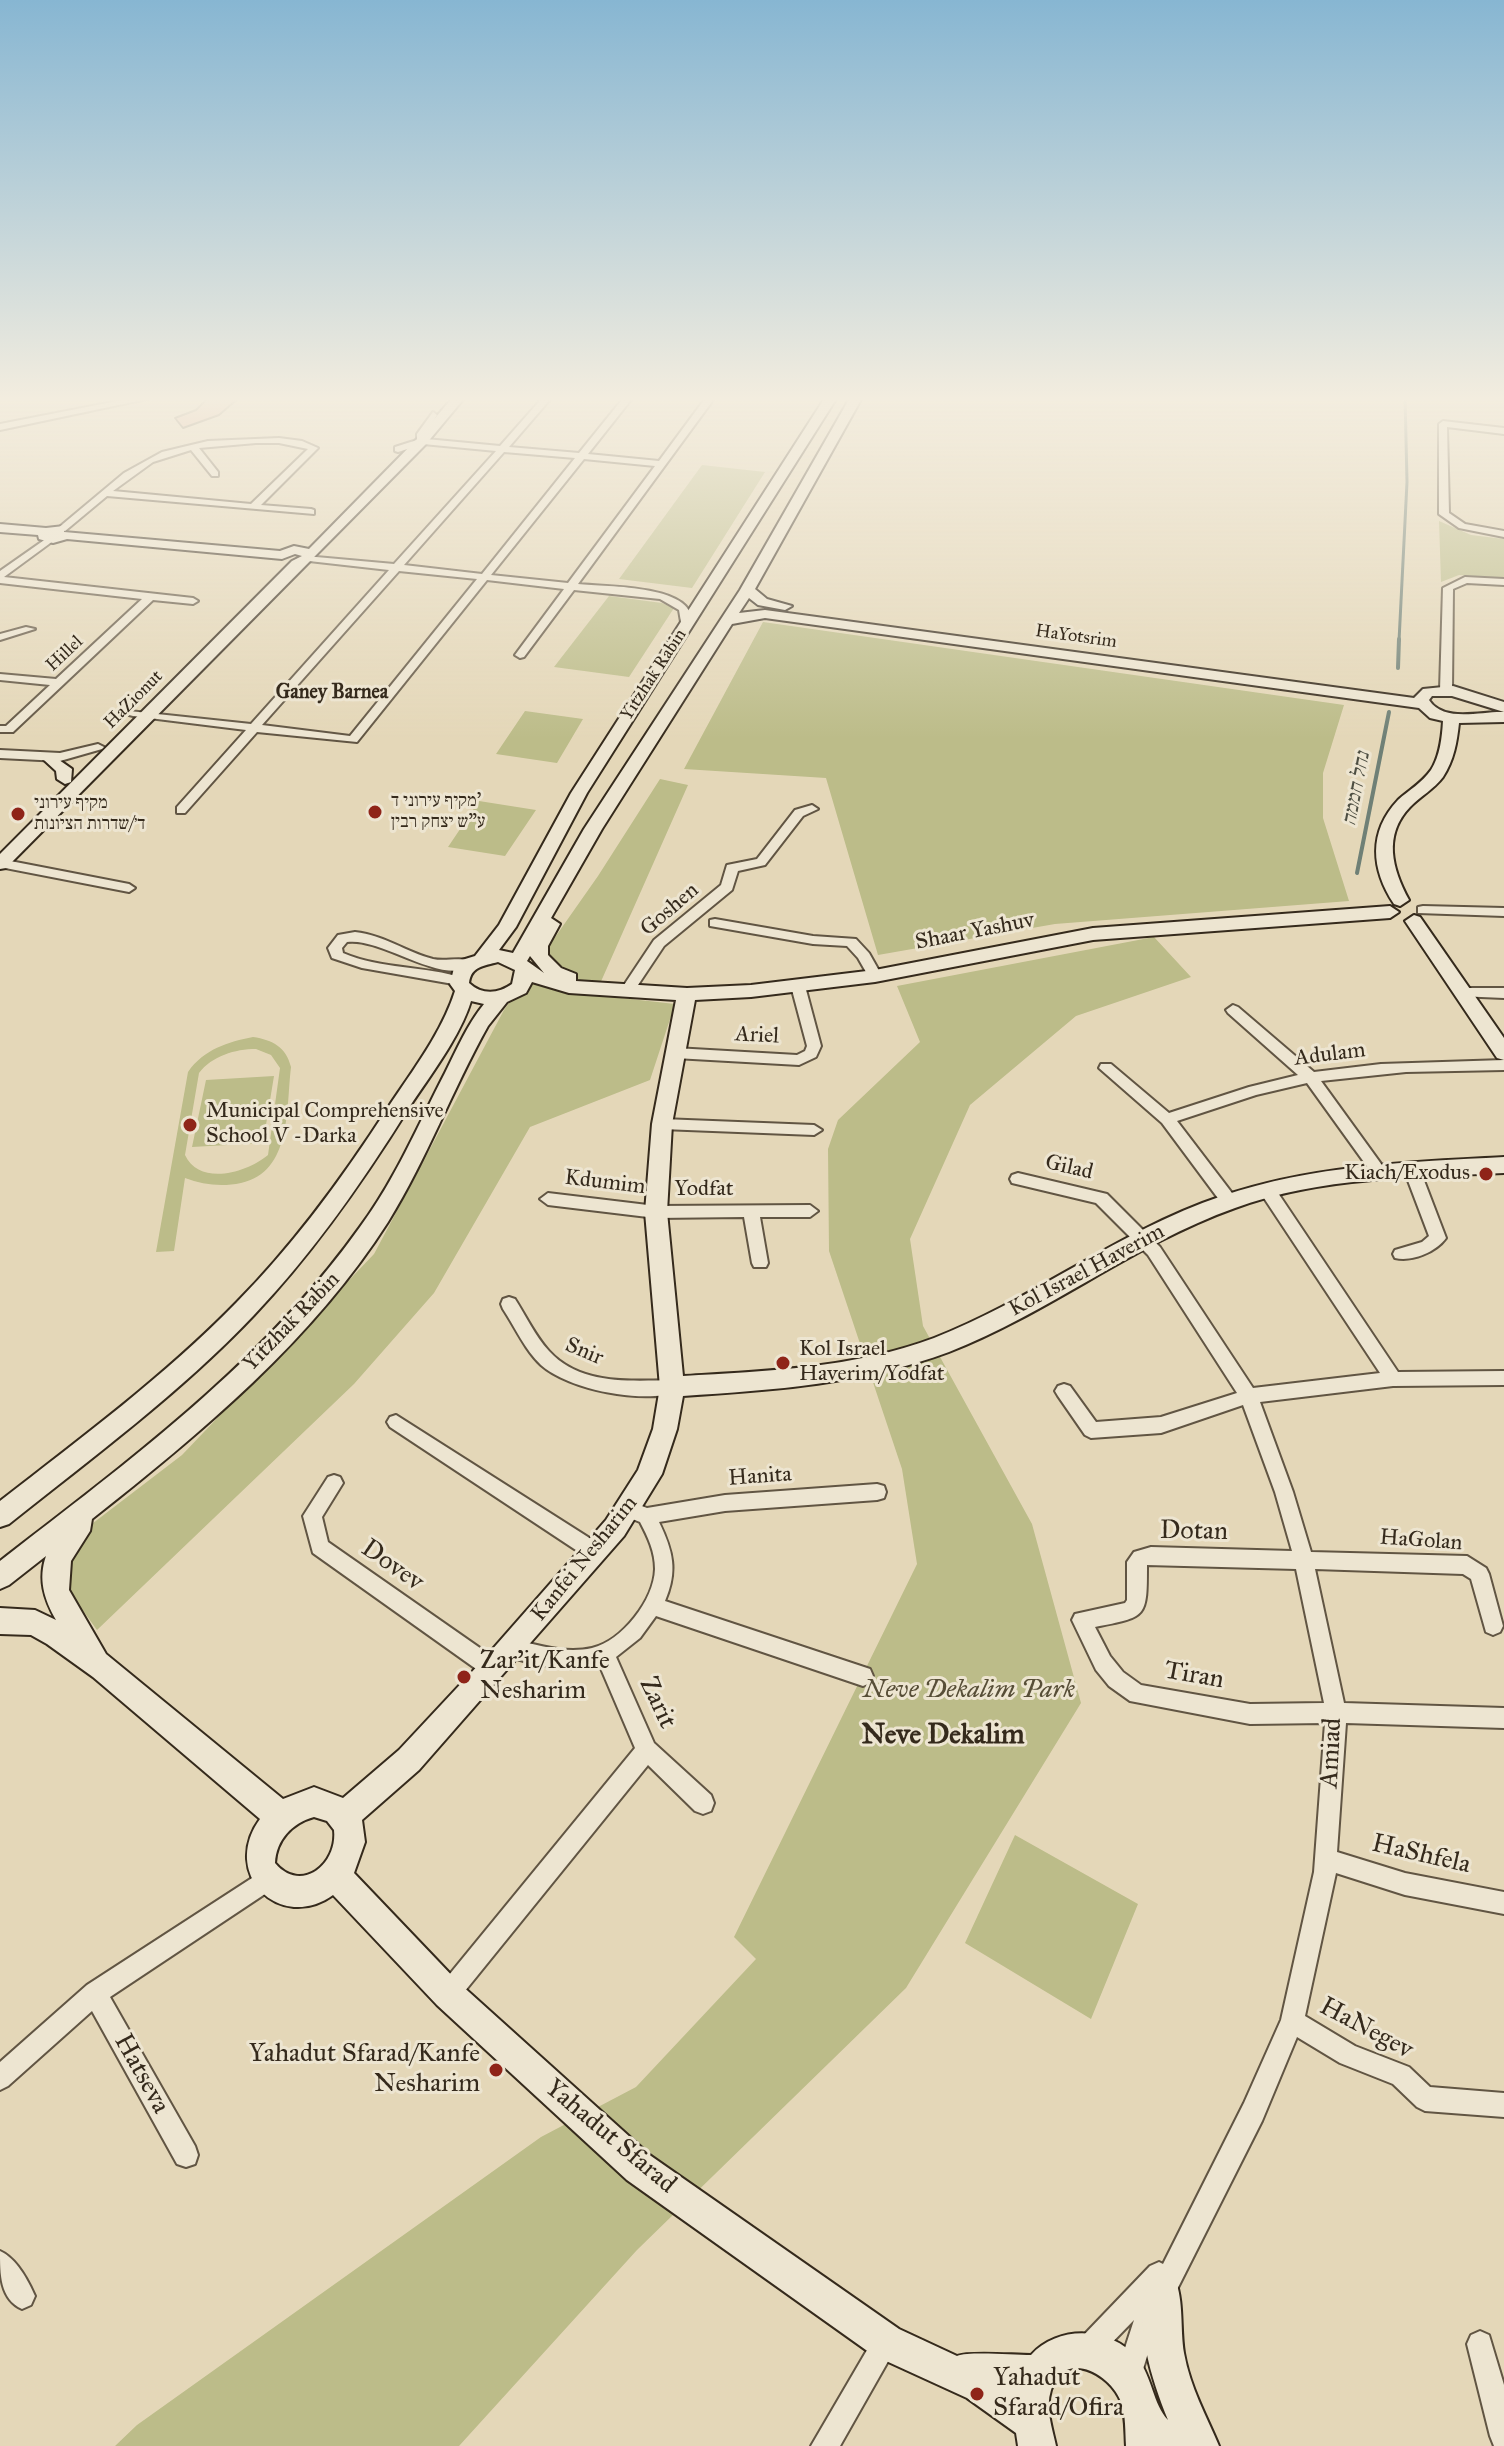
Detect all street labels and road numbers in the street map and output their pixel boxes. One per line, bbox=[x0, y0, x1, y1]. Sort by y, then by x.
street label: HaYotsrim bbox=[1034, 621, 1118, 653]
street label: Yitzhak Rabin bbox=[616, 625, 692, 725]
street label: Hillel bbox=[42, 632, 88, 676]
street label: HaZionut bbox=[100, 666, 168, 734]
street label: Goshen bbox=[635, 878, 705, 942]
street label: Shaar Yashuv bbox=[913, 908, 1037, 956]
street label: Ariel bbox=[734, 1022, 780, 1050]
street label: Adulam bbox=[1293, 1038, 1367, 1072]
street label: Gilad bbox=[1042, 1150, 1096, 1186]
street label: Kdumim bbox=[563, 1165, 647, 1201]
street label: Yodfat bbox=[674, 1177, 734, 1203]
street label: Kol Israel Haverim bbox=[1005, 1219, 1169, 1323]
street label: Yitzhak Rabin bbox=[238, 1267, 346, 1377]
street label: Snir bbox=[561, 1332, 607, 1372]
street label: Hanita bbox=[728, 1462, 792, 1492]
street label: Kanfei Nesharim bbox=[526, 1491, 644, 1627]
street label: Dotan bbox=[1160, 1516, 1228, 1548]
street label: HaGolan bbox=[1379, 1525, 1463, 1557]
street label: Dovev bbox=[355, 1533, 429, 1599]
street label: Tiran bbox=[1162, 1655, 1226, 1697]
street label: Zarit bbox=[632, 1672, 682, 1734]
street label: Amiad bbox=[1315, 1717, 1349, 1789]
street label: HaShfela bbox=[1369, 1829, 1473, 1881]
street label: HaNegev bbox=[1314, 1991, 1418, 2067]
street label: Hatseva bbox=[106, 2029, 176, 2119]
street label: Yahadut Sfarad bbox=[538, 2073, 682, 2201]

